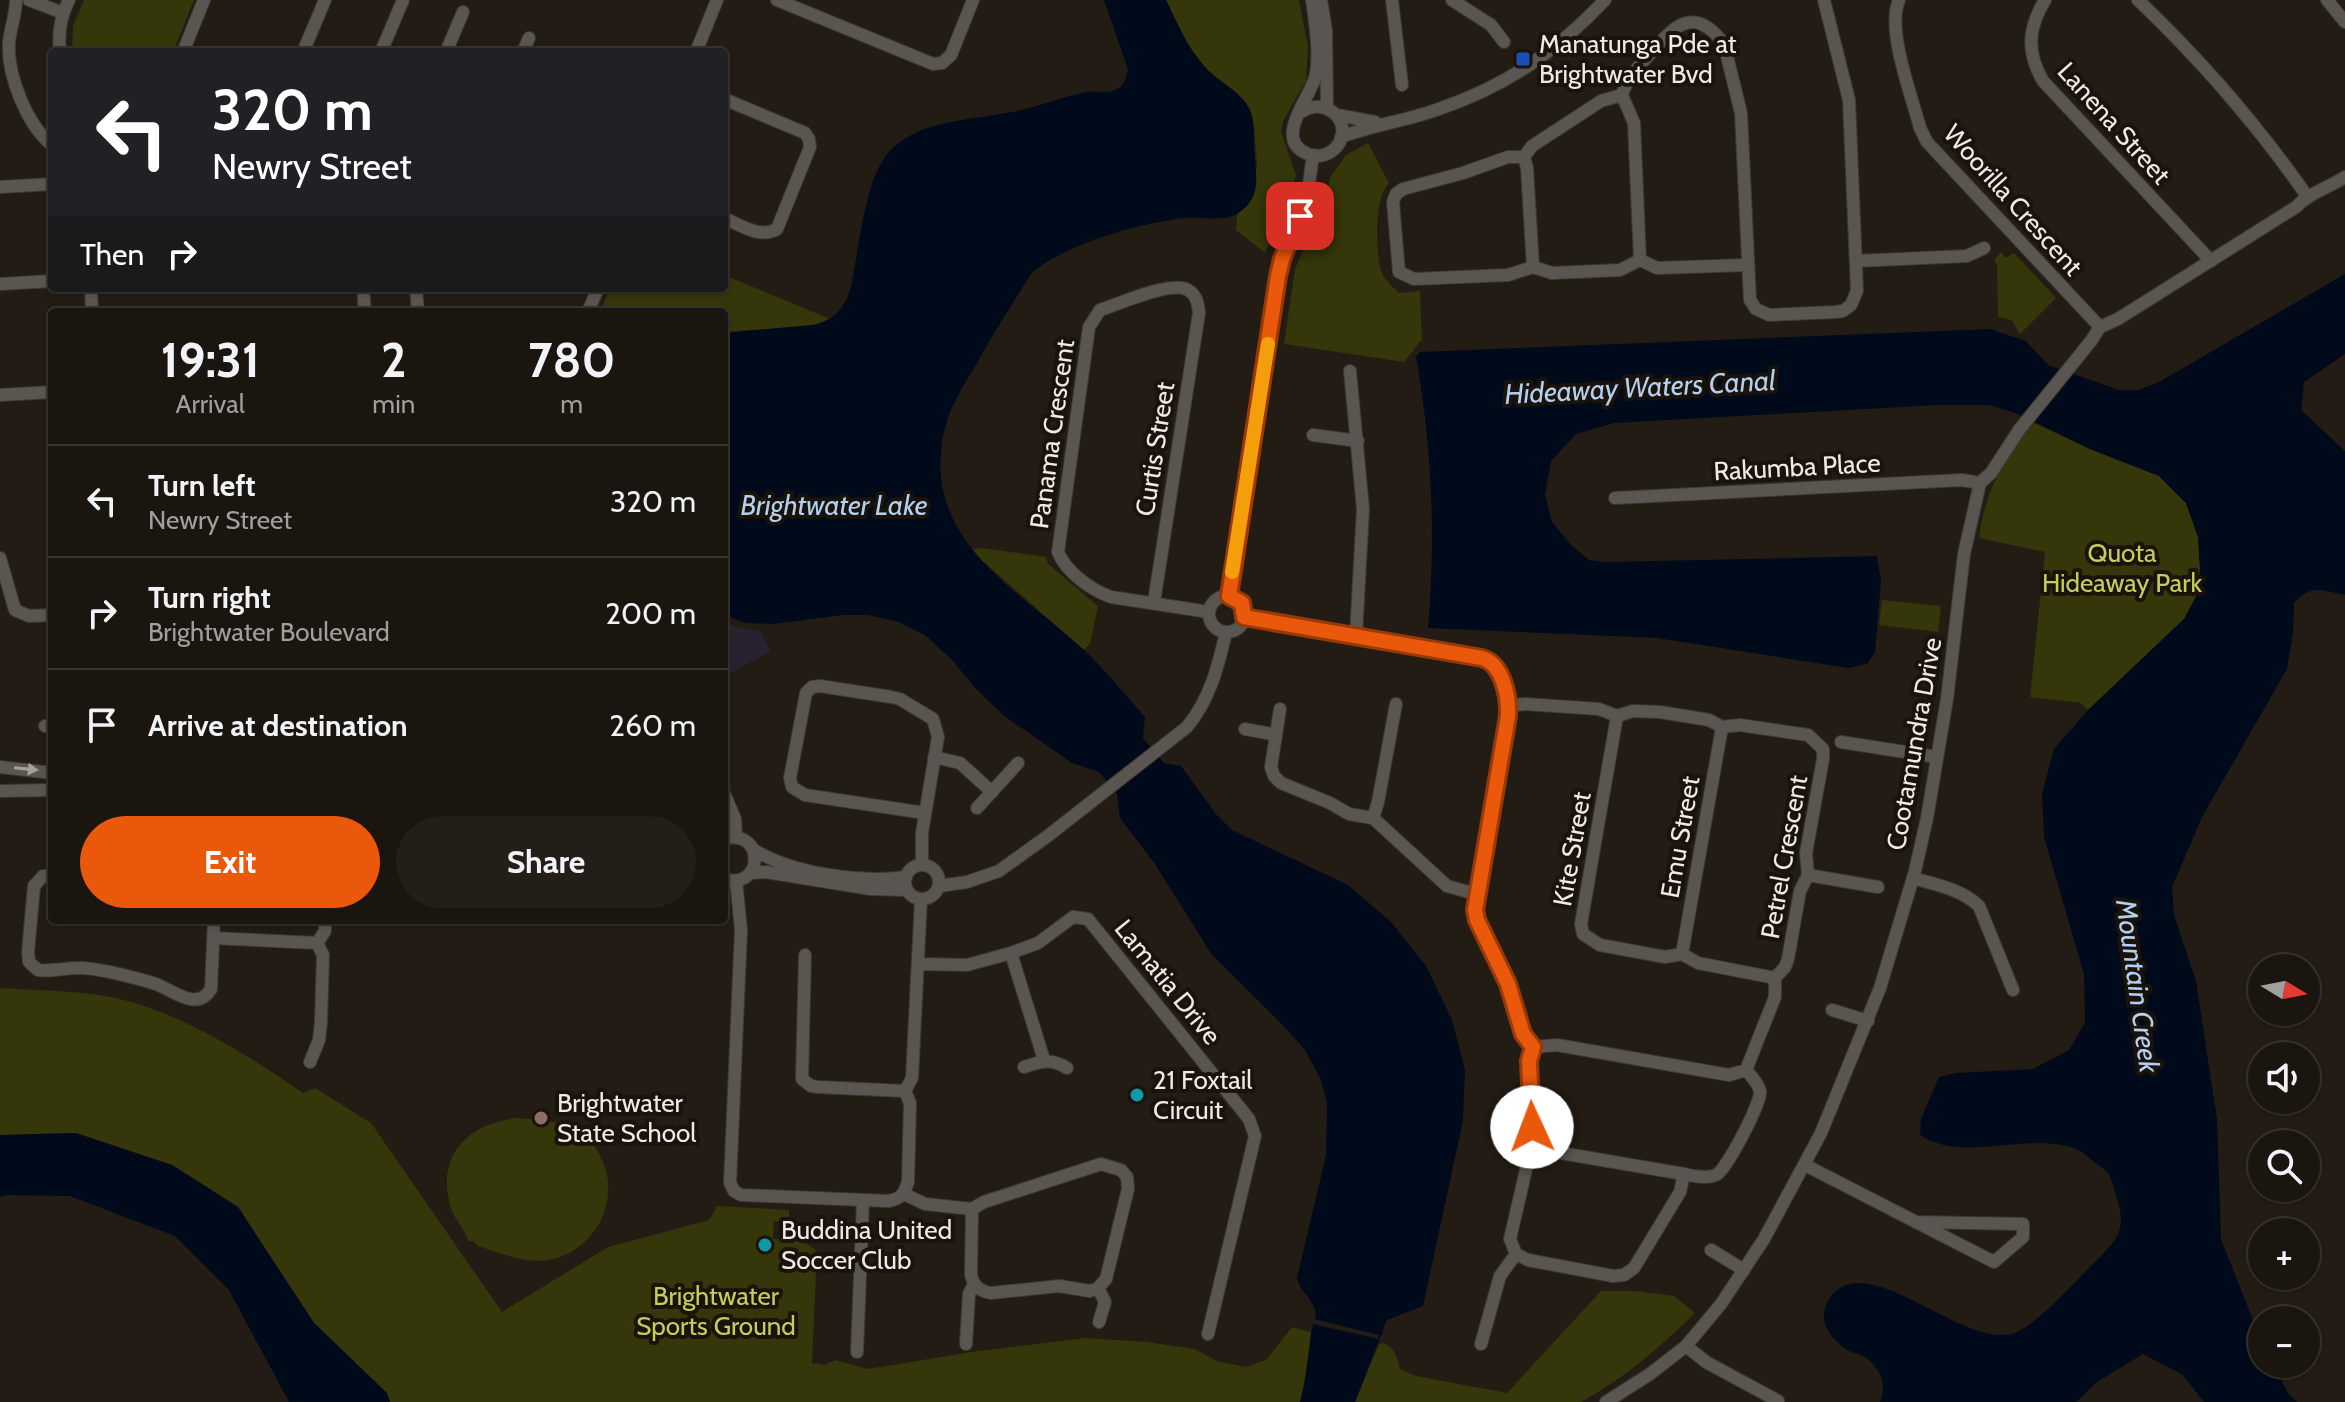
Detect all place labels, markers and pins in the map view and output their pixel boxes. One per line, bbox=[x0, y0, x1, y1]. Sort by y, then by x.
place label: Manatunga Pde at Brightwater Bvd bbox=[1539, 28, 1737, 90]
marker: Manatunga Pde at Brightwater Bvd bbox=[1514, 50, 1532, 68]
pin bbox=[1266, 182, 1334, 250]
place label: 21 Foxtail Circuit bbox=[1153, 1064, 1252, 1126]
marker: 21 Foxtail Circuit bbox=[1128, 1086, 1146, 1104]
place label: Brightwater State School bbox=[557, 1087, 696, 1149]
marker: Brightwater State School bbox=[532, 1109, 550, 1127]
place label: Buddina United Soccer Club bbox=[781, 1214, 952, 1276]
marker: Buddina United Soccer Club bbox=[756, 1236, 774, 1254]

